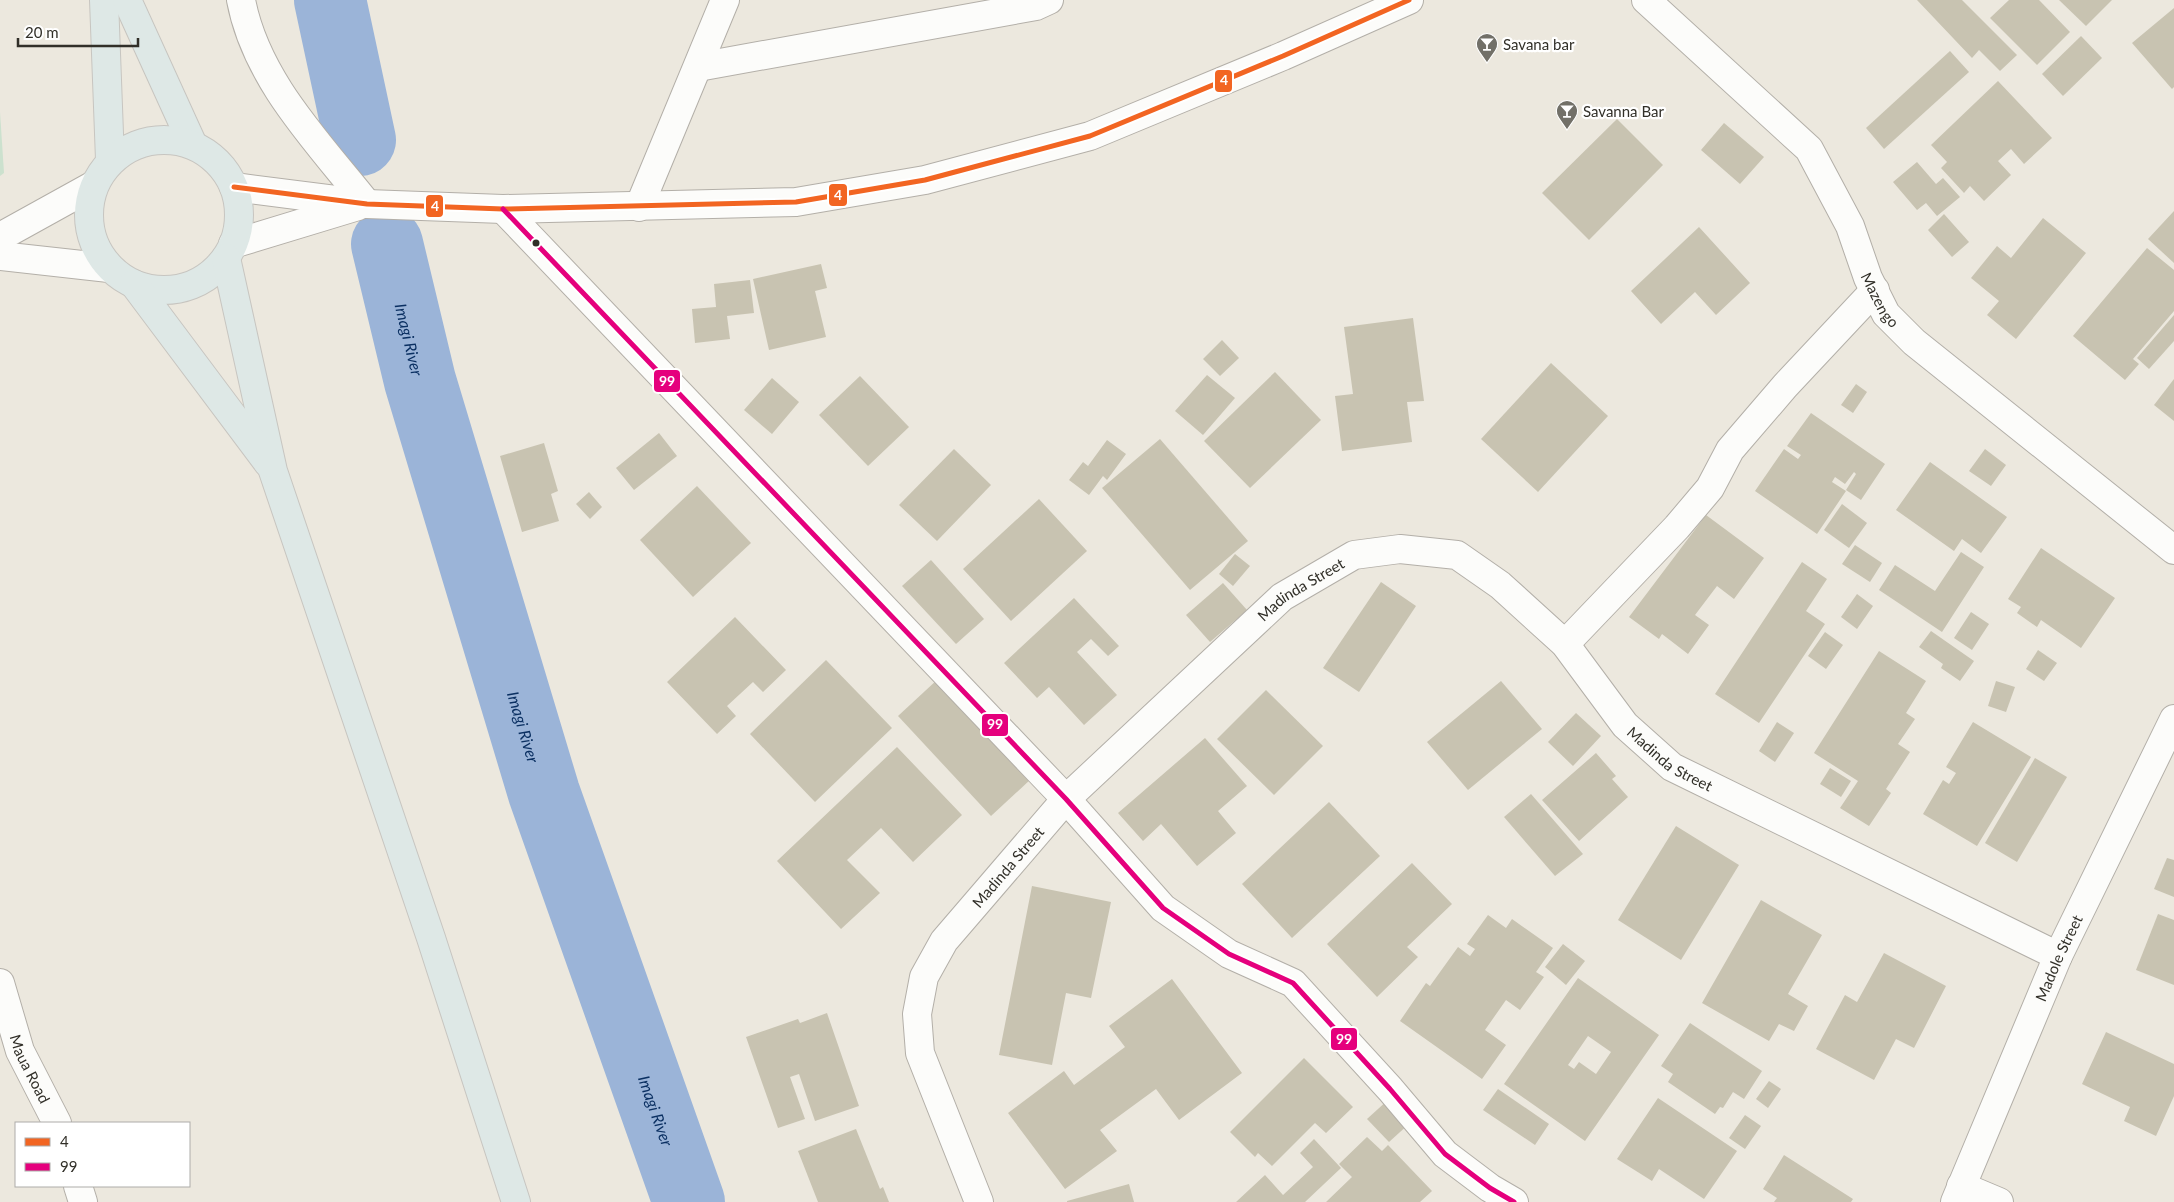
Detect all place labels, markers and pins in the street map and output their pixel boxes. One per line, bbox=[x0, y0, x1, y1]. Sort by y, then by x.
bar icon: Savana bar bbox=[1475, 32, 1499, 63]
place label: Savana bar bbox=[1503, 35, 1575, 53]
bar icon: Savanna Bar bbox=[1555, 99, 1579, 130]
place label: Savanna Bar bbox=[1583, 102, 1664, 120]
unlabelled marker bbox=[531, 238, 541, 248]

